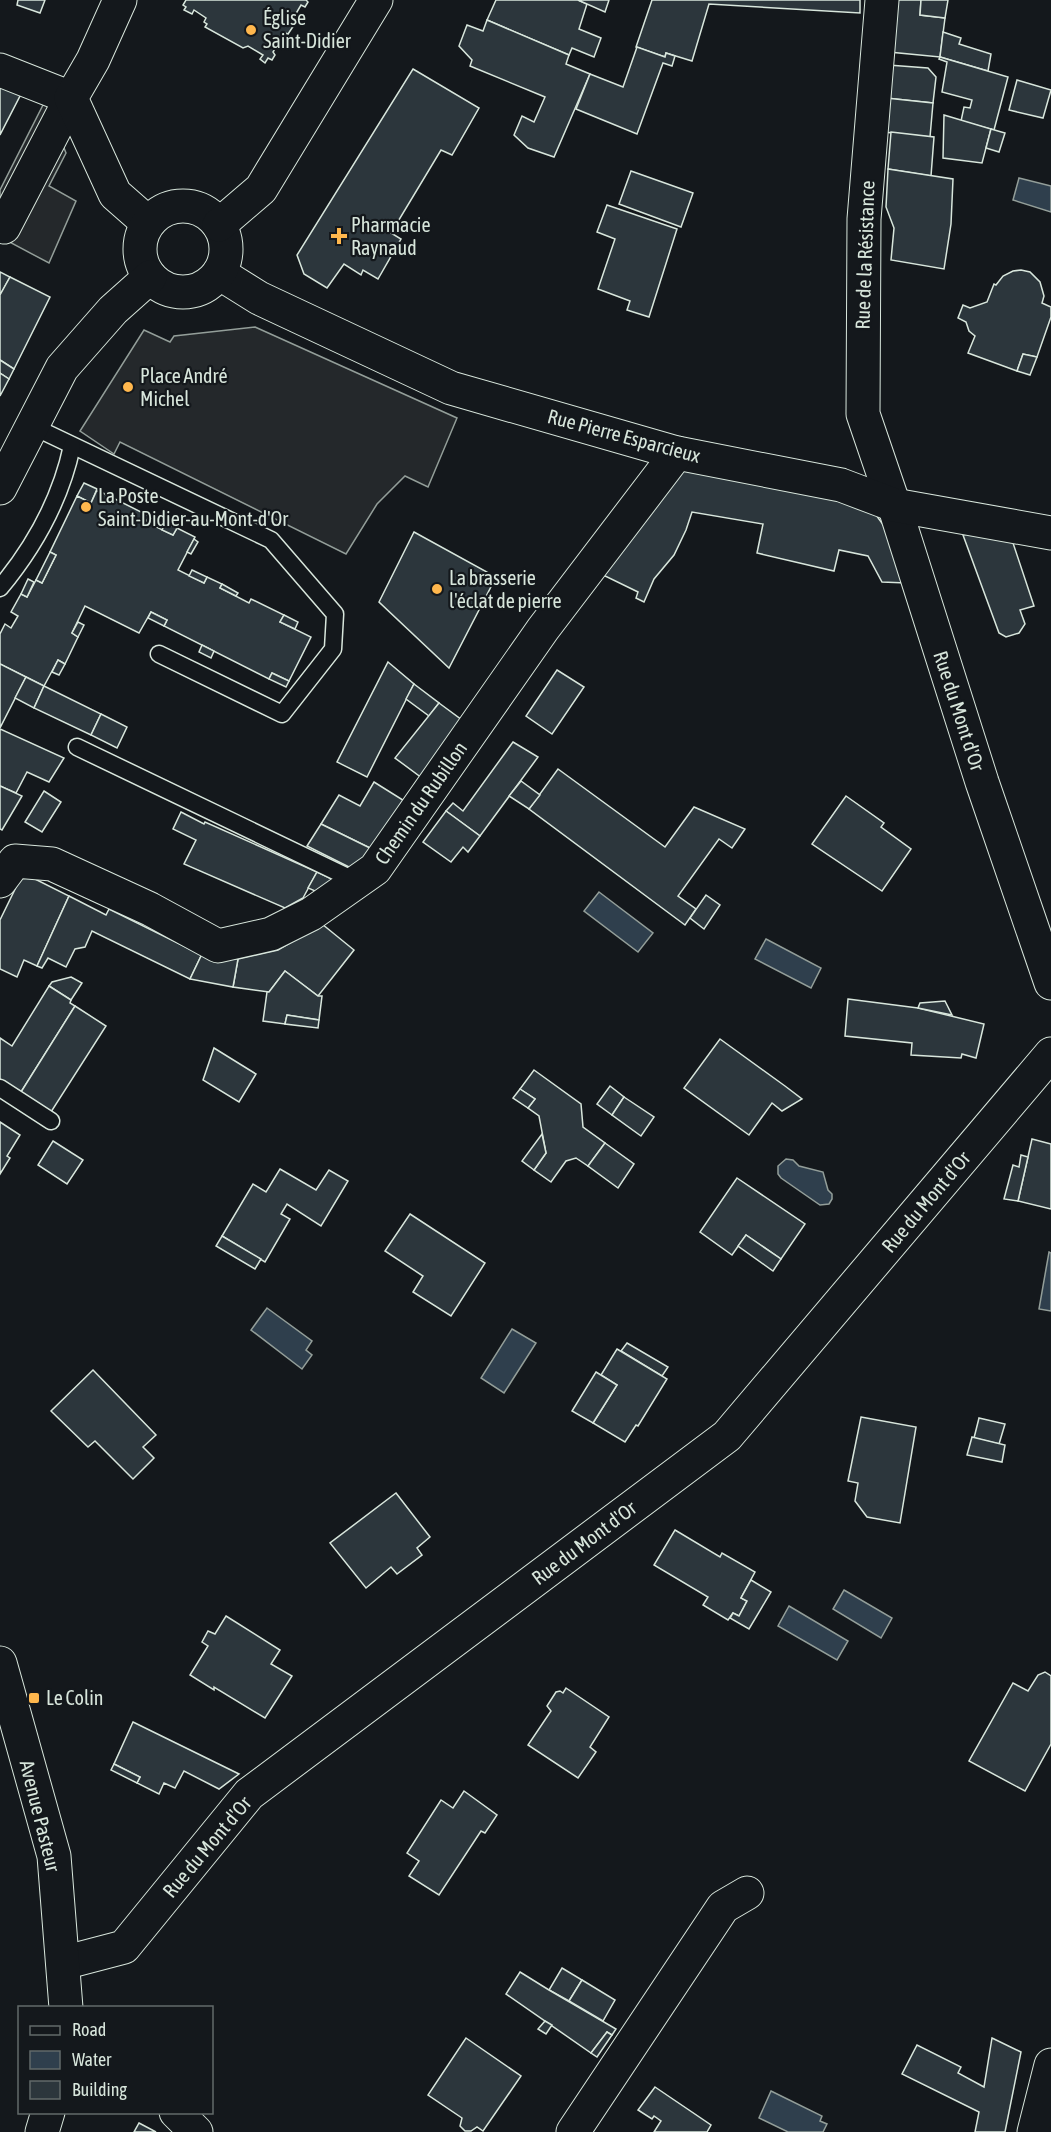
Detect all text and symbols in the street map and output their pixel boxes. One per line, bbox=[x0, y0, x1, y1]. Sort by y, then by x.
place label: Église Saint-Didier bbox=[263, 6, 352, 52]
marker: Église Saint-Didier bbox=[244, 23, 258, 37]
street label: Rue de la Résistance bbox=[850, 180, 879, 330]
place label: Pharmacie Raynaud bbox=[351, 213, 430, 259]
marker: Pharmacie Raynaud bbox=[332, 229, 346, 243]
place label: Place André Michel bbox=[140, 364, 228, 410]
marker: Place André Michel bbox=[121, 380, 135, 394]
street label: Rue Pierre Esparcieux bbox=[545, 404, 703, 467]
place label: La Poste Saint-Didier-au-Mont-d'Or bbox=[98, 484, 289, 530]
marker: La Poste Saint-Didier-au-Mont-d'Or bbox=[79, 500, 93, 514]
place label: La brasserie l'éclat de pierre bbox=[449, 566, 562, 612]
marker: La brasserie l'éclat de pierre bbox=[430, 582, 444, 596]
street label: Rue du Mont d'Or bbox=[929, 648, 990, 775]
street label: Chemin du Rubillon bbox=[370, 737, 471, 868]
street label: Rue du Mont d'Or bbox=[877, 1146, 975, 1257]
street label: Rue du Mont d'Or bbox=[527, 1495, 641, 1589]
place label: Le Colin bbox=[46, 1686, 104, 1709]
marker: Le Colin bbox=[27, 1691, 41, 1705]
street label: Avenue Pasteur bbox=[16, 1758, 66, 1875]
street label: Rue du Mont d'Or bbox=[158, 1791, 256, 1902]
legend bbox=[18, 2006, 213, 2114]
text: Road bbox=[72, 2019, 106, 2040]
text: Water bbox=[72, 2049, 112, 2070]
text: Building bbox=[72, 2079, 127, 2100]

